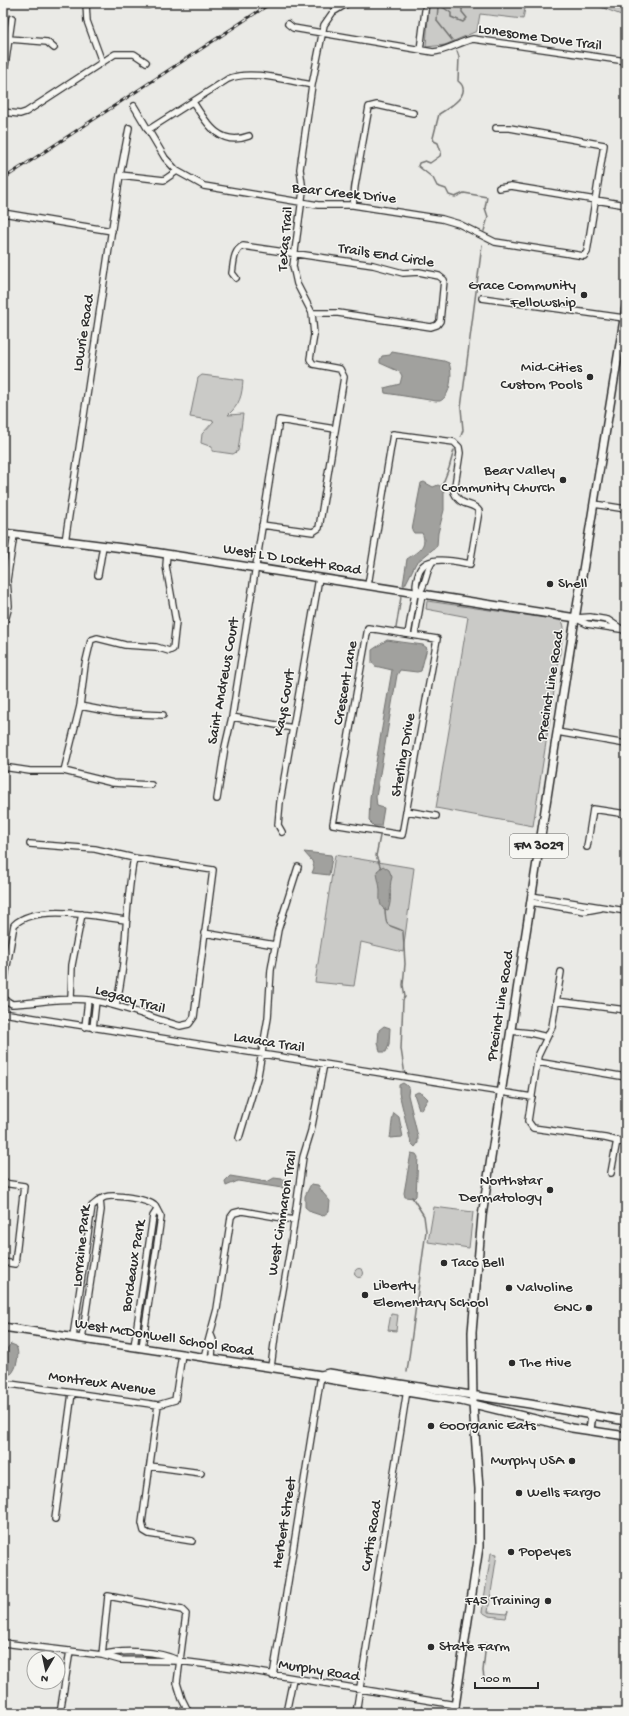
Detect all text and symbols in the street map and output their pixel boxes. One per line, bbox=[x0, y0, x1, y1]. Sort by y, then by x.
street label: Lonesome Dove Trail bbox=[477, 20, 603, 56]
street label: Bear Creek Drive bbox=[290, 179, 397, 208]
street label: Texas Trail bbox=[274, 206, 298, 273]
street label: Trails End Circle bbox=[336, 239, 435, 272]
place label: Grace Community Fellowship bbox=[468, 277, 577, 312]
marker: Grace Community Fellowship bbox=[579, 290, 589, 300]
street label: Lowrie Road bbox=[69, 292, 99, 373]
place label: Mid-Cities Custom Pools bbox=[501, 359, 582, 394]
marker: Mid-Cities Custom Pools bbox=[585, 372, 595, 382]
place label: Bear Valley Community Church bbox=[442, 462, 556, 497]
marker: Bear Valley Community Church bbox=[558, 475, 568, 485]
street label: West L D Lockett Road bbox=[222, 540, 363, 580]
place label: Shell bbox=[558, 575, 587, 593]
marker: Shell bbox=[545, 579, 555, 589]
street label: Saint Andrews Court bbox=[204, 614, 244, 746]
street label: Precinct Line Road bbox=[533, 628, 569, 743]
street label: Crescent Lane bbox=[330, 639, 362, 726]
street label: Kays Court bbox=[270, 666, 300, 738]
street label: Sterling Drive bbox=[388, 712, 420, 798]
road number: FM 3029 bbox=[510, 834, 568, 858]
street label: Precinct Line Road bbox=[483, 948, 519, 1063]
street label: Legacy Trail bbox=[93, 981, 167, 1019]
street label: Lavaca Trail bbox=[232, 1029, 306, 1057]
street label: West Cimmaron Trail bbox=[264, 1149, 302, 1277]
place label: Northstar Dermatology bbox=[458, 1172, 544, 1207]
marker: Northstar Dermatology bbox=[545, 1185, 555, 1195]
street label: Lorraine Park bbox=[69, 1203, 95, 1288]
street label: Bordeaux Park bbox=[118, 1218, 150, 1314]
place label: Taco Bell bbox=[451, 1254, 505, 1272]
marker: Taco Bell bbox=[439, 1258, 449, 1268]
place label: Liberty Elementary School bbox=[373, 1277, 489, 1312]
place label: Valvoline bbox=[516, 1279, 573, 1297]
marker: Valvoline bbox=[504, 1283, 514, 1293]
marker: Liberty Elementary School bbox=[360, 1290, 370, 1300]
place label: GNC bbox=[554, 1299, 582, 1317]
marker: GNC bbox=[584, 1303, 594, 1313]
street label: West McDonwell School Road bbox=[73, 1315, 256, 1361]
place label: The Hive bbox=[519, 1354, 572, 1372]
marker: The Hive bbox=[507, 1358, 517, 1368]
street label: Montreux Avenue bbox=[47, 1368, 157, 1400]
place label: GoOrganic Eats bbox=[439, 1417, 536, 1435]
marker: GoOrganic Eats bbox=[426, 1421, 436, 1431]
place label: Murphy USA bbox=[490, 1452, 565, 1470]
marker: Murphy USA bbox=[567, 1456, 577, 1466]
street label: Herbert Street bbox=[269, 1474, 301, 1570]
place label: Wells Fargo bbox=[527, 1484, 601, 1502]
marker: Wells Fargo bbox=[514, 1488, 524, 1498]
street label: Curtis Road bbox=[358, 1498, 387, 1573]
place label: Popeyes bbox=[518, 1543, 571, 1561]
marker: Popeyes bbox=[506, 1547, 516, 1557]
place label: F45 Training bbox=[464, 1592, 540, 1610]
marker: F45 Training bbox=[543, 1596, 553, 1606]
place label: State Farm bbox=[439, 1638, 510, 1656]
marker: State Farm bbox=[426, 1642, 436, 1652]
north arrow bbox=[26, 1650, 66, 1690]
street label: Murphy Road bbox=[277, 1656, 362, 1686]
scale bar bbox=[475, 1664, 538, 1690]
text: N bbox=[40, 1671, 49, 1684]
text: 100 m bbox=[480, 1673, 511, 1687]

